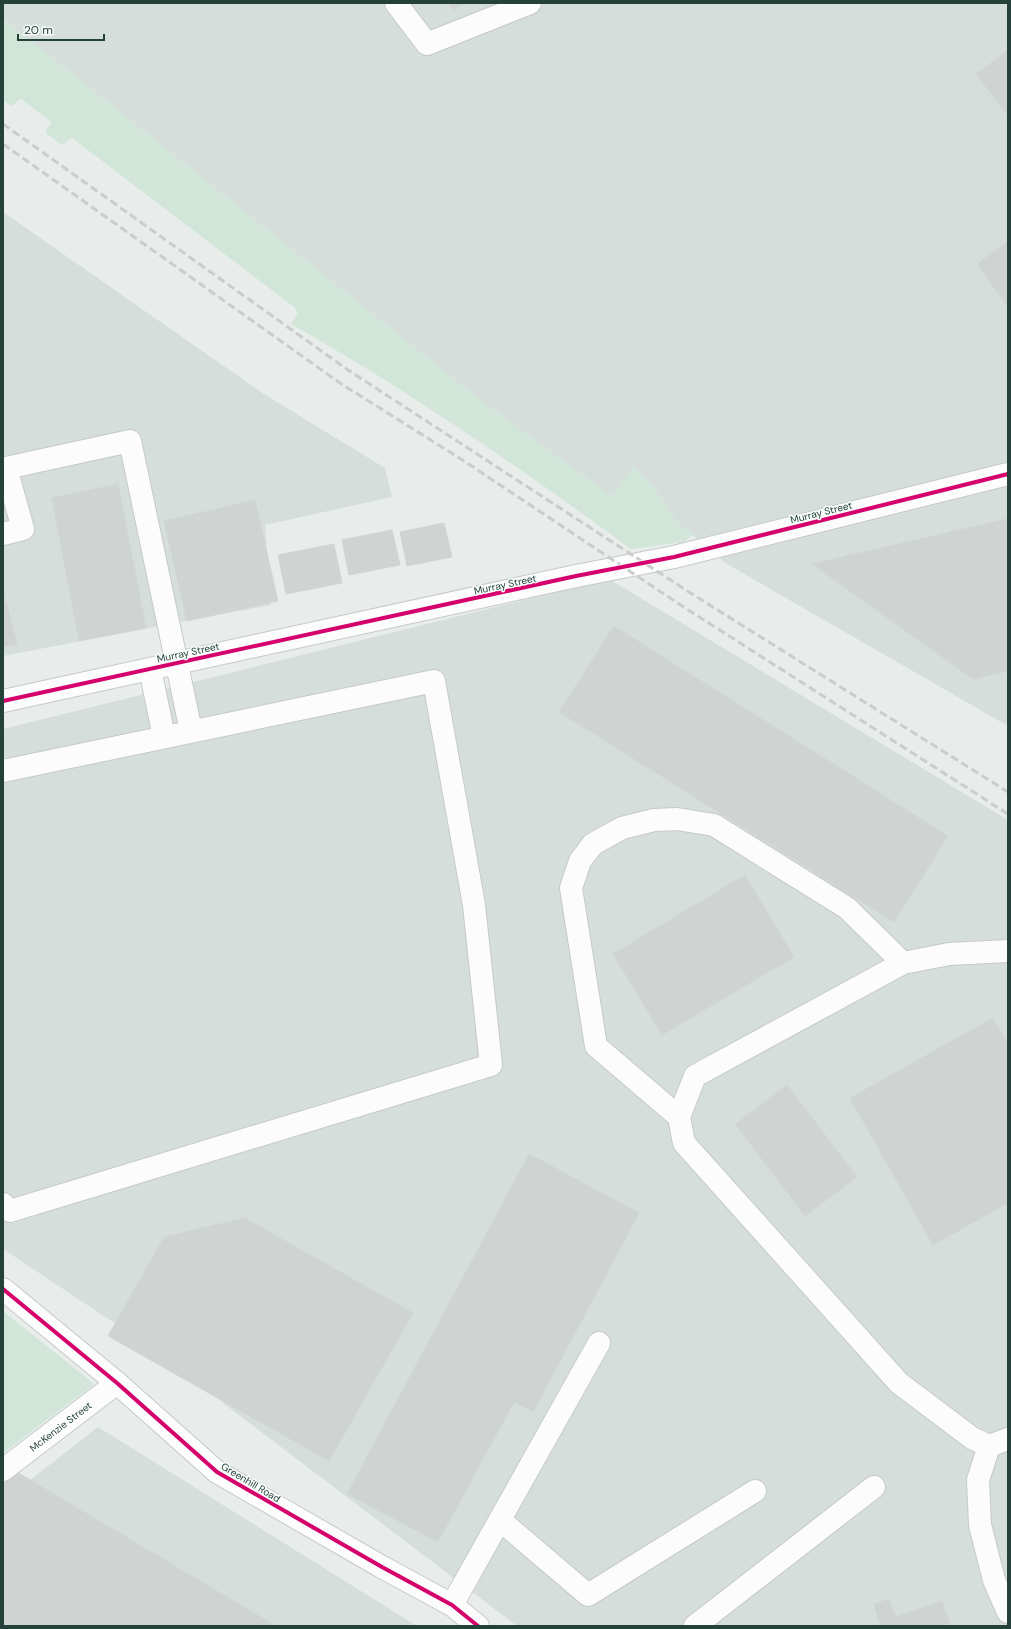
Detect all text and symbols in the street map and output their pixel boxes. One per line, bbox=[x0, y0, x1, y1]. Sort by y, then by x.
scale bar bbox=[18, 16, 104, 42]
text: 20 m bbox=[24, 22, 53, 38]
street label: Murray Street bbox=[789, 498, 854, 526]
street label: Murray Street bbox=[473, 572, 538, 597]
street label: Murray Street bbox=[156, 640, 221, 665]
street label: McKenzie Street bbox=[27, 1399, 94, 1455]
street label: Greenhill Road bbox=[219, 1460, 283, 1505]

